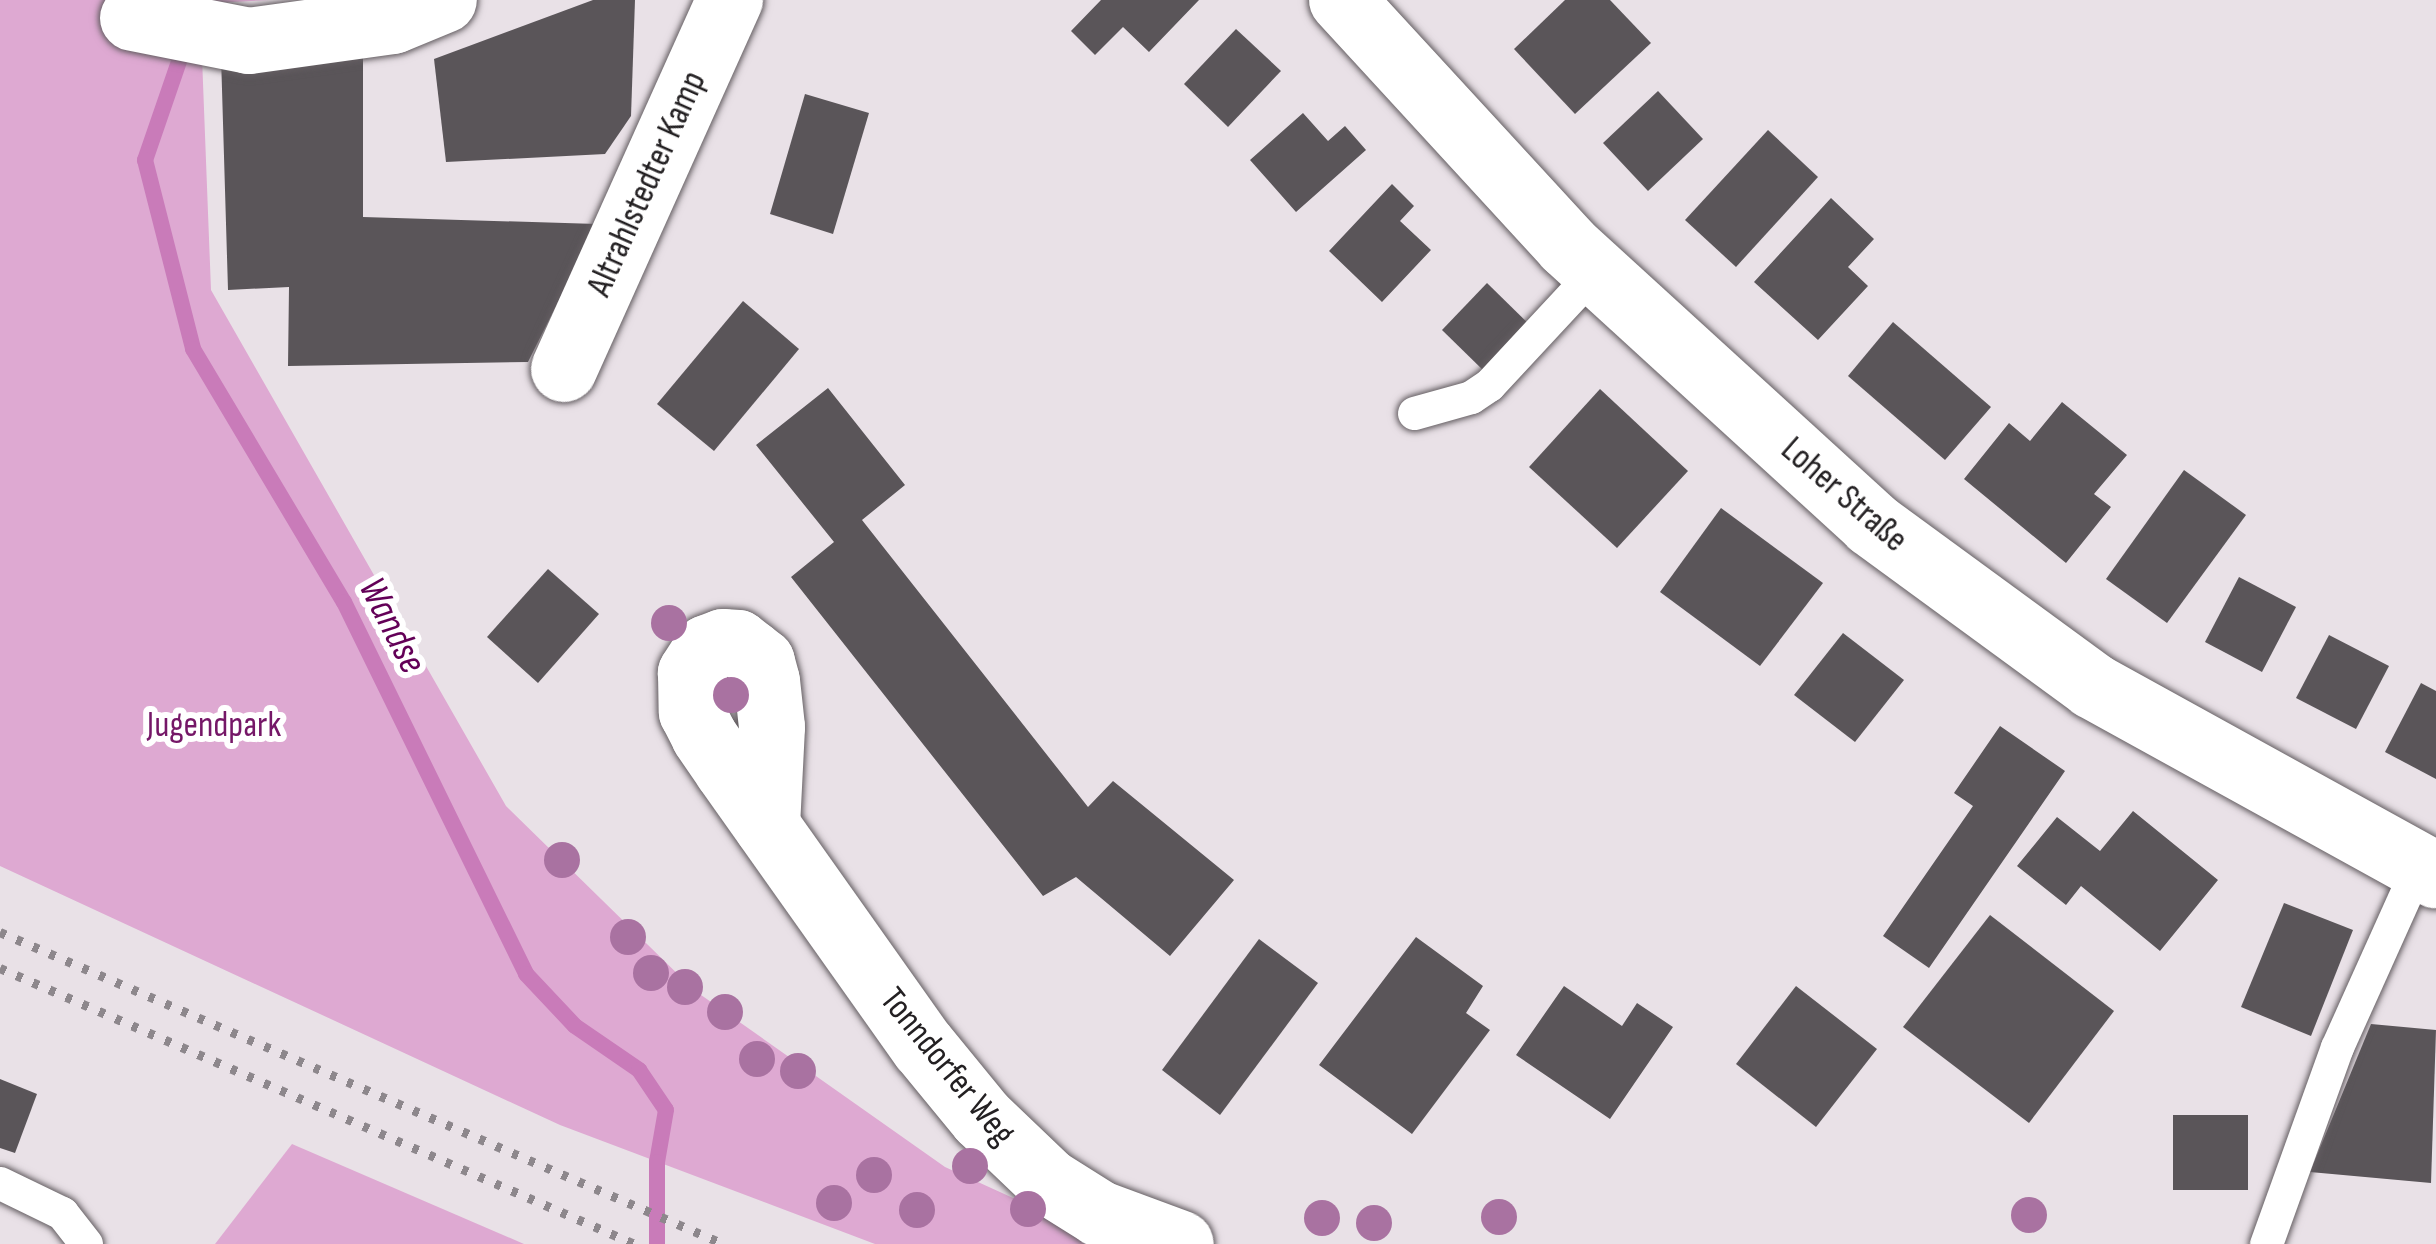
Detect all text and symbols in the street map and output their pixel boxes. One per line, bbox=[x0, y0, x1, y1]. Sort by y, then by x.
street label: Altrahlstedter Kamp bbox=[578, 65, 716, 303]
street label: Loher Straße bbox=[1772, 428, 1916, 562]
water label: Wandse bbox=[347, 570, 435, 682]
park label: Jugendpark bbox=[147, 704, 281, 748]
street label: Tonndorfer Weg bbox=[870, 979, 1024, 1155]

